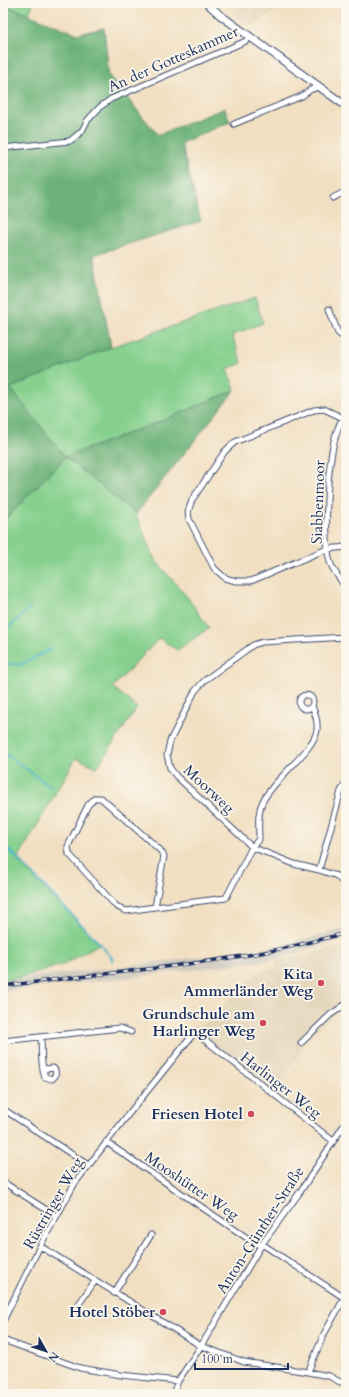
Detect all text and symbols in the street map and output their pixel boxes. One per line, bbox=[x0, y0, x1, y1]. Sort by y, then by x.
street label: An der Gotteskammer bbox=[105, 21, 242, 97]
street label: Siabbenmoor bbox=[307, 459, 329, 544]
street label: Moorweg bbox=[179, 760, 239, 818]
place label: Kita Ammerländer Weg bbox=[183, 964, 314, 1001]
marker: Kita Ammerländer Weg bbox=[316, 978, 326, 988]
place label: Grundschule am Harlinger Weg bbox=[142, 1004, 255, 1041]
marker: Grundschule am Harlinger Weg bbox=[258, 1018, 268, 1028]
street label: Harlinger Weg bbox=[236, 1047, 326, 1123]
place label: Friesen Hotel bbox=[151, 1104, 244, 1124]
marker: Friesen Hotel bbox=[246, 1109, 256, 1119]
street label: Mooshütter Weg bbox=[141, 1147, 243, 1225]
street label: Rüstringer Weg bbox=[19, 1153, 88, 1253]
street label: Anton-Günther-Straße bbox=[211, 1162, 309, 1297]
place label: Hotel Stöber bbox=[69, 1302, 156, 1322]
marker: Hotel Stöber bbox=[158, 1307, 168, 1317]
north arrow bbox=[26, 1331, 66, 1371]
scale bar bbox=[195, 1345, 288, 1371]
text: N bbox=[44, 1349, 62, 1366]
text: 100 m bbox=[201, 1351, 234, 1367]

